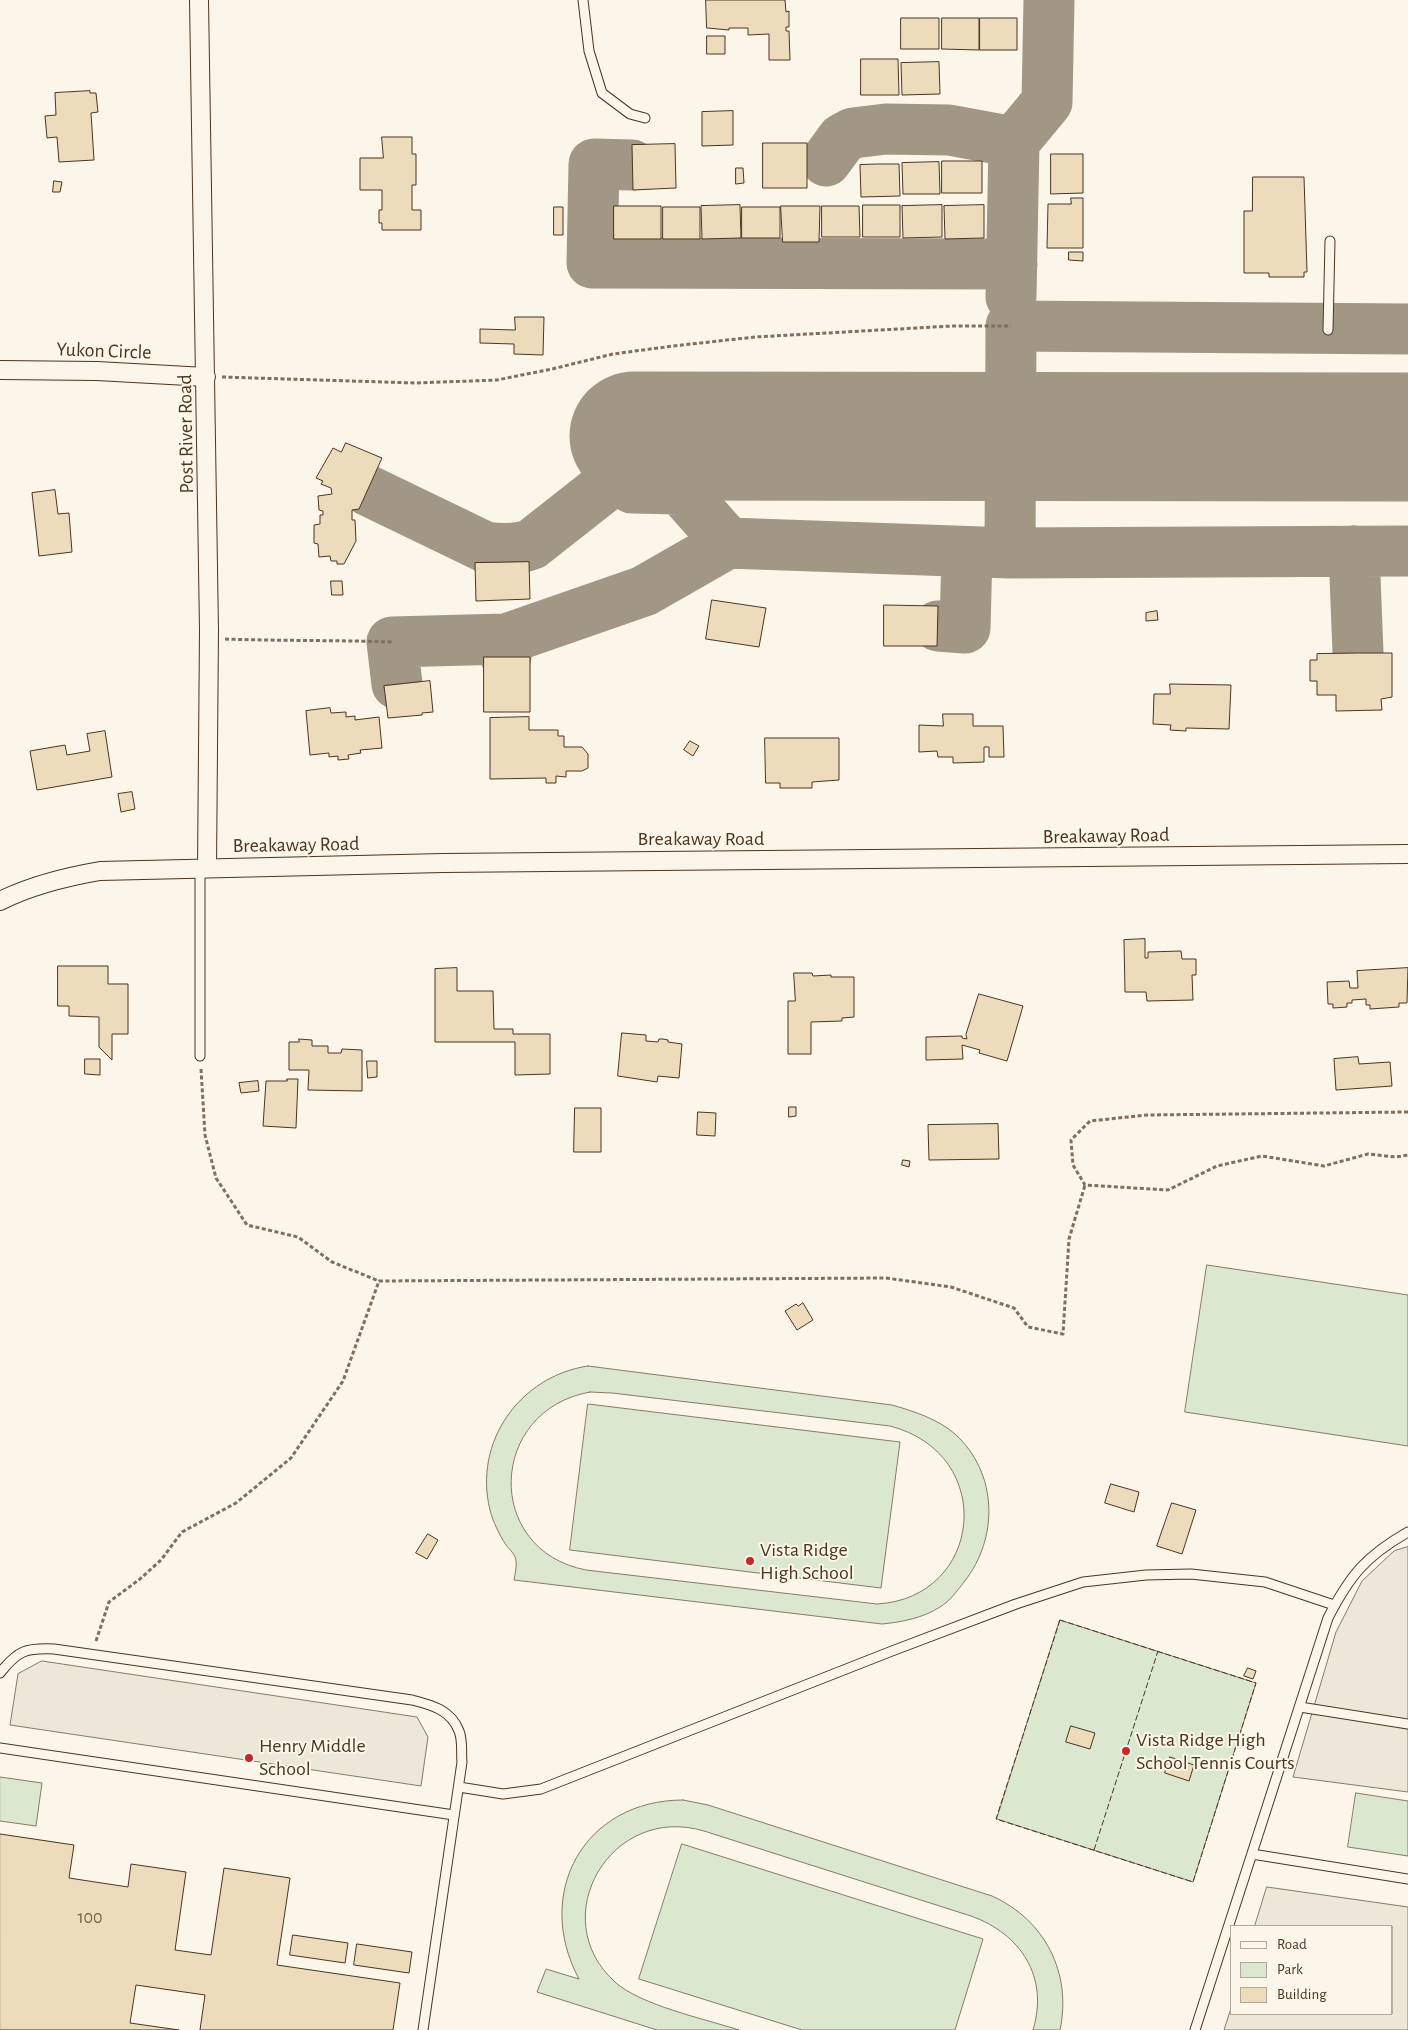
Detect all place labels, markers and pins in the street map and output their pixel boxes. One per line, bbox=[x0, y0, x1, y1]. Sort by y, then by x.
place label: Vista Ridge High School bbox=[760, 1538, 854, 1585]
marker: Vista Ridge High School bbox=[744, 1555, 756, 1567]
place label: Vista Ridge High School Tennis Courts bbox=[1136, 1728, 1295, 1775]
place label: Henry Middle School bbox=[259, 1734, 366, 1781]
marker: Vista Ridge High School Tennis Courts bbox=[1120, 1745, 1132, 1757]
marker: Henry Middle School bbox=[243, 1752, 255, 1764]

